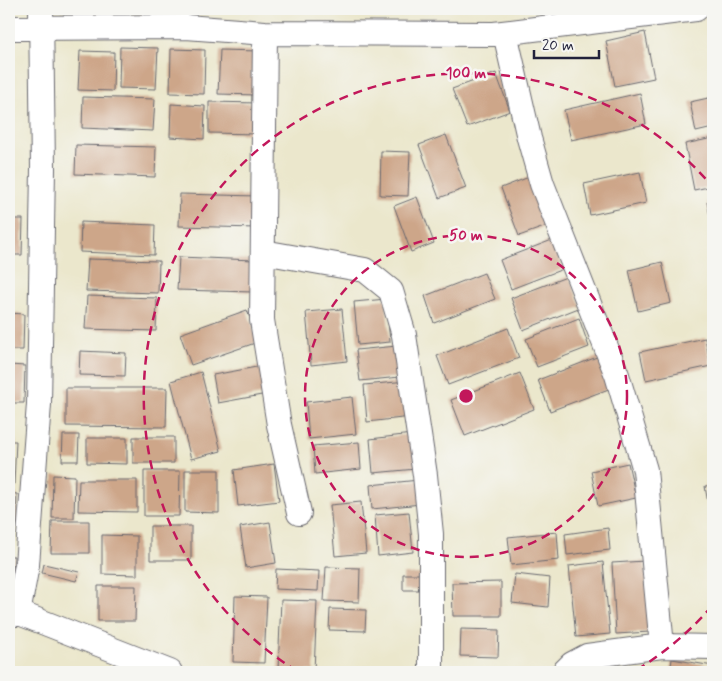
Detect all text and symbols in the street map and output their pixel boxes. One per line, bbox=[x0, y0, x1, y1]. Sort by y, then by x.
scale bar bbox=[534, 28, 600, 60]
text: 20 m bbox=[542, 36, 574, 56]
text: 100 m bbox=[446, 64, 486, 84]
text: 50 m bbox=[449, 226, 483, 246]
centre of rings bbox=[457, 387, 475, 405]

